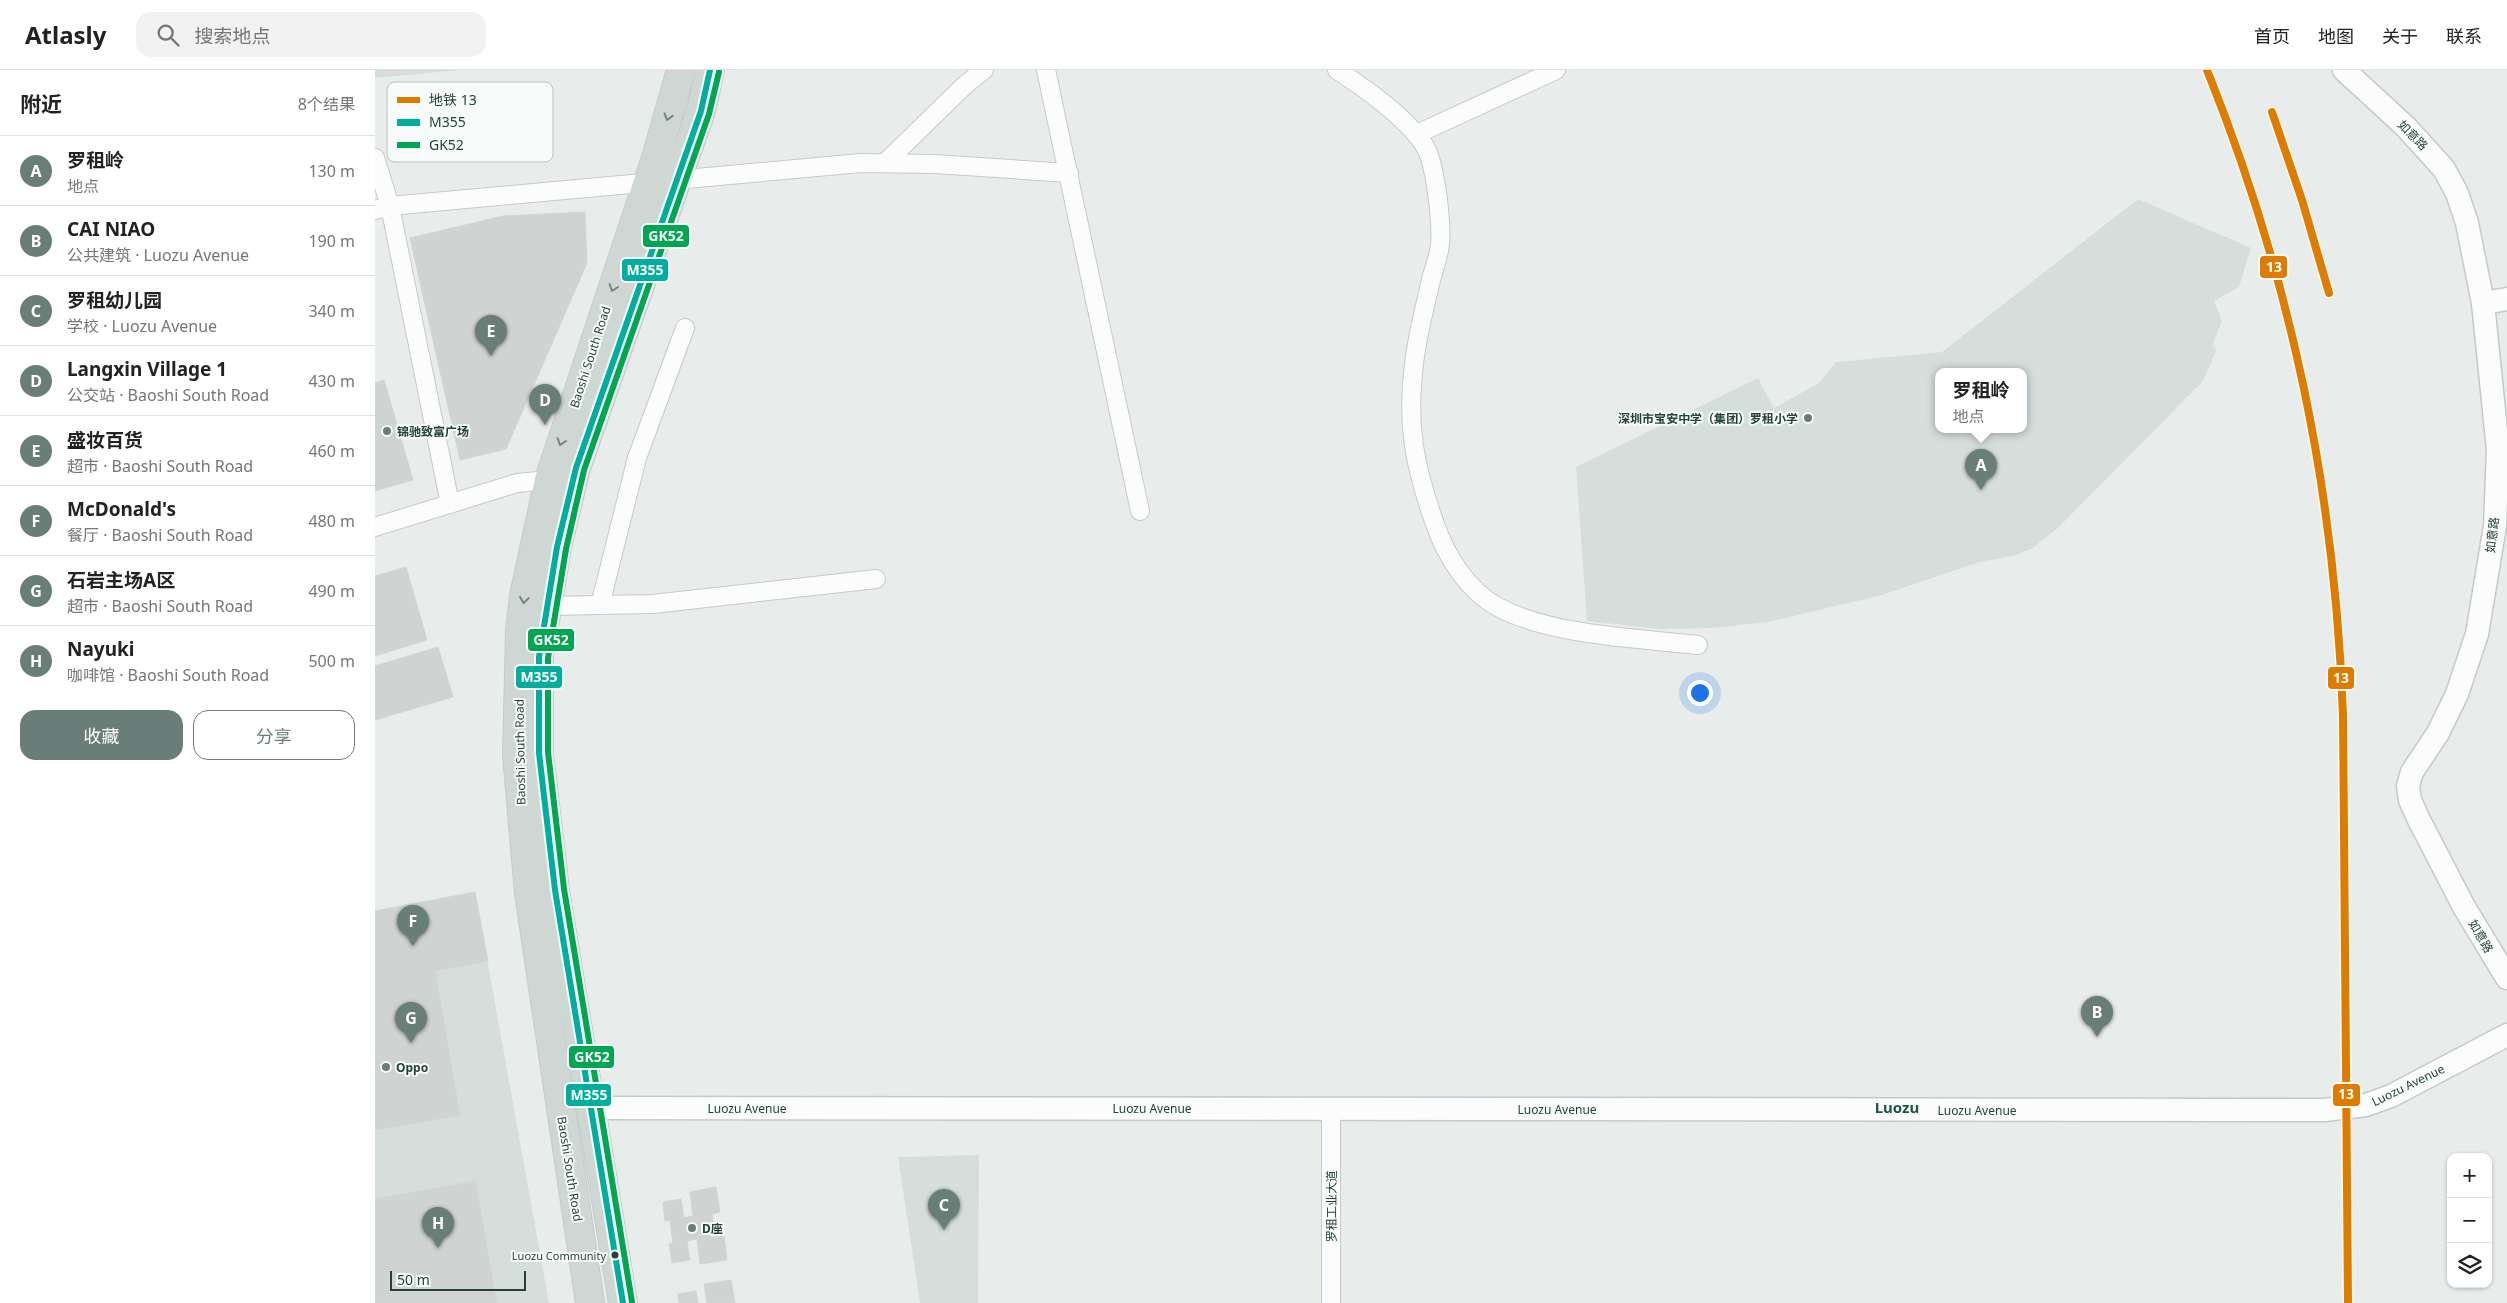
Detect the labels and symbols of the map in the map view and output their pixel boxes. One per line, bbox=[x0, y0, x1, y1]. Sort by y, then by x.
legend bbox=[387, 82, 553, 162]
text: 地铁 13 bbox=[429, 90, 477, 109]
text: M355 bbox=[429, 112, 466, 131]
one-way arrow bbox=[663, 112, 673, 121]
street label: 如意路 bbox=[2394, 116, 2432, 154]
text: GK52 bbox=[429, 135, 464, 154]
line badge: GK52 bbox=[642, 224, 690, 248]
text: GK52 bbox=[648, 226, 684, 245]
line badge: 13 bbox=[2259, 255, 2288, 279]
text: 13 bbox=[2266, 257, 2282, 276]
line badge: M355 bbox=[621, 258, 669, 282]
text: M355 bbox=[626, 260, 664, 279]
one-way arrow bbox=[608, 284, 618, 292]
street label: Baoshi South Road bbox=[566, 304, 614, 410]
pin: E bbox=[475, 315, 507, 356]
pin: D bbox=[529, 384, 561, 425]
place label: 深圳市宝安中学（集团）罗租小学 bbox=[1618, 410, 1798, 427]
marker: 深圳市宝安中学（集团）罗租小学 bbox=[1802, 412, 1814, 424]
place label: 锦驰致富广场 bbox=[397, 423, 469, 440]
marker: 锦驰致富广场 bbox=[381, 425, 393, 437]
one-way arrow bbox=[557, 438, 567, 446]
pin: A bbox=[1965, 449, 1997, 490]
street label: 如意路 bbox=[2481, 516, 2503, 554]
one-way arrow bbox=[519, 597, 530, 605]
line badge: GK52 bbox=[527, 628, 575, 652]
text: GK52 bbox=[533, 630, 569, 649]
line badge: M355 bbox=[515, 665, 563, 689]
line badge: 13 bbox=[2327, 666, 2355, 690]
text: M355 bbox=[520, 667, 558, 686]
text: 13 bbox=[2333, 668, 2349, 687]
your location bbox=[1687, 680, 1713, 706]
street label: Baoshi South Road bbox=[511, 699, 529, 805]
pin: F bbox=[397, 905, 429, 946]
street label: 如意路 bbox=[2465, 916, 2497, 956]
pin: B bbox=[2081, 996, 2113, 1037]
pin: G bbox=[395, 1002, 427, 1043]
line badge: GK52 bbox=[568, 1045, 615, 1069]
text: GK52 bbox=[574, 1047, 610, 1066]
place label: Oppo bbox=[396, 1059, 428, 1076]
street label: Luozu Avenue bbox=[2369, 1060, 2448, 1110]
marker: Oppo bbox=[380, 1061, 392, 1073]
line badge: M355 bbox=[565, 1083, 612, 1107]
line badge: 13 bbox=[2332, 1083, 2361, 1107]
text: 13 bbox=[2338, 1084, 2354, 1103]
text: M355 bbox=[570, 1085, 608, 1104]
district label: Luozu bbox=[1875, 1097, 1919, 1117]
street label: Luozu Avenue bbox=[707, 1100, 787, 1117]
street label: Luozu Avenue bbox=[1112, 1100, 1192, 1117]
street label: Luozu Avenue bbox=[1517, 1101, 1597, 1118]
street label: Luozu Avenue bbox=[1937, 1102, 2017, 1119]
street label: Baoshi South Road bbox=[553, 1115, 587, 1223]
street label: 罗租工业大道 bbox=[1323, 1170, 1340, 1242]
pin: C bbox=[928, 1189, 960, 1230]
pin: H bbox=[422, 1207, 454, 1248]
place label: D座 bbox=[702, 1220, 723, 1237]
marker: D座 bbox=[686, 1222, 698, 1234]
place label: Luozu Community bbox=[512, 1248, 606, 1263]
marker: Luozu Community bbox=[610, 1250, 620, 1260]
scale bar bbox=[390, 1268, 526, 1291]

